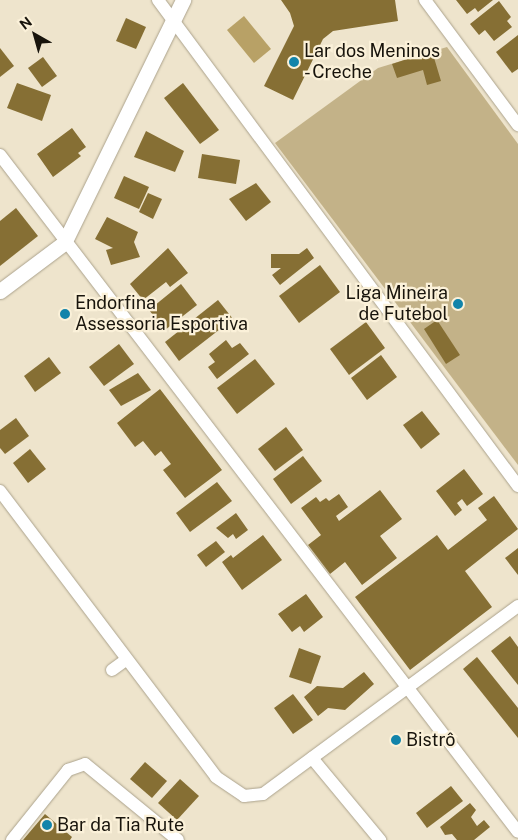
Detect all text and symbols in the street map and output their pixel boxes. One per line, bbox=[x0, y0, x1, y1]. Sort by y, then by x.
north arrow bbox=[10, 10, 60, 60]
text: N bbox=[17, 14, 35, 33]
place label: Lar dos Meninos - Creche bbox=[304, 41, 440, 84]
marker: Lar dos Meninos - Creche bbox=[288, 56, 300, 68]
place label: Liga Mineira de Futebol bbox=[346, 283, 448, 326]
place label: Endorfina Assessoria Esportiva bbox=[75, 293, 248, 336]
marker: Liga Mineira de Futebol bbox=[452, 298, 464, 310]
marker: Endorfina Assessoria Esportiva bbox=[59, 308, 71, 320]
place label: Bistrô bbox=[406, 729, 455, 751]
marker: Bistrô bbox=[390, 734, 402, 746]
place label: Bar da Tia Rute bbox=[57, 814, 184, 836]
marker: Bar da Tia Rute bbox=[41, 819, 53, 831]

